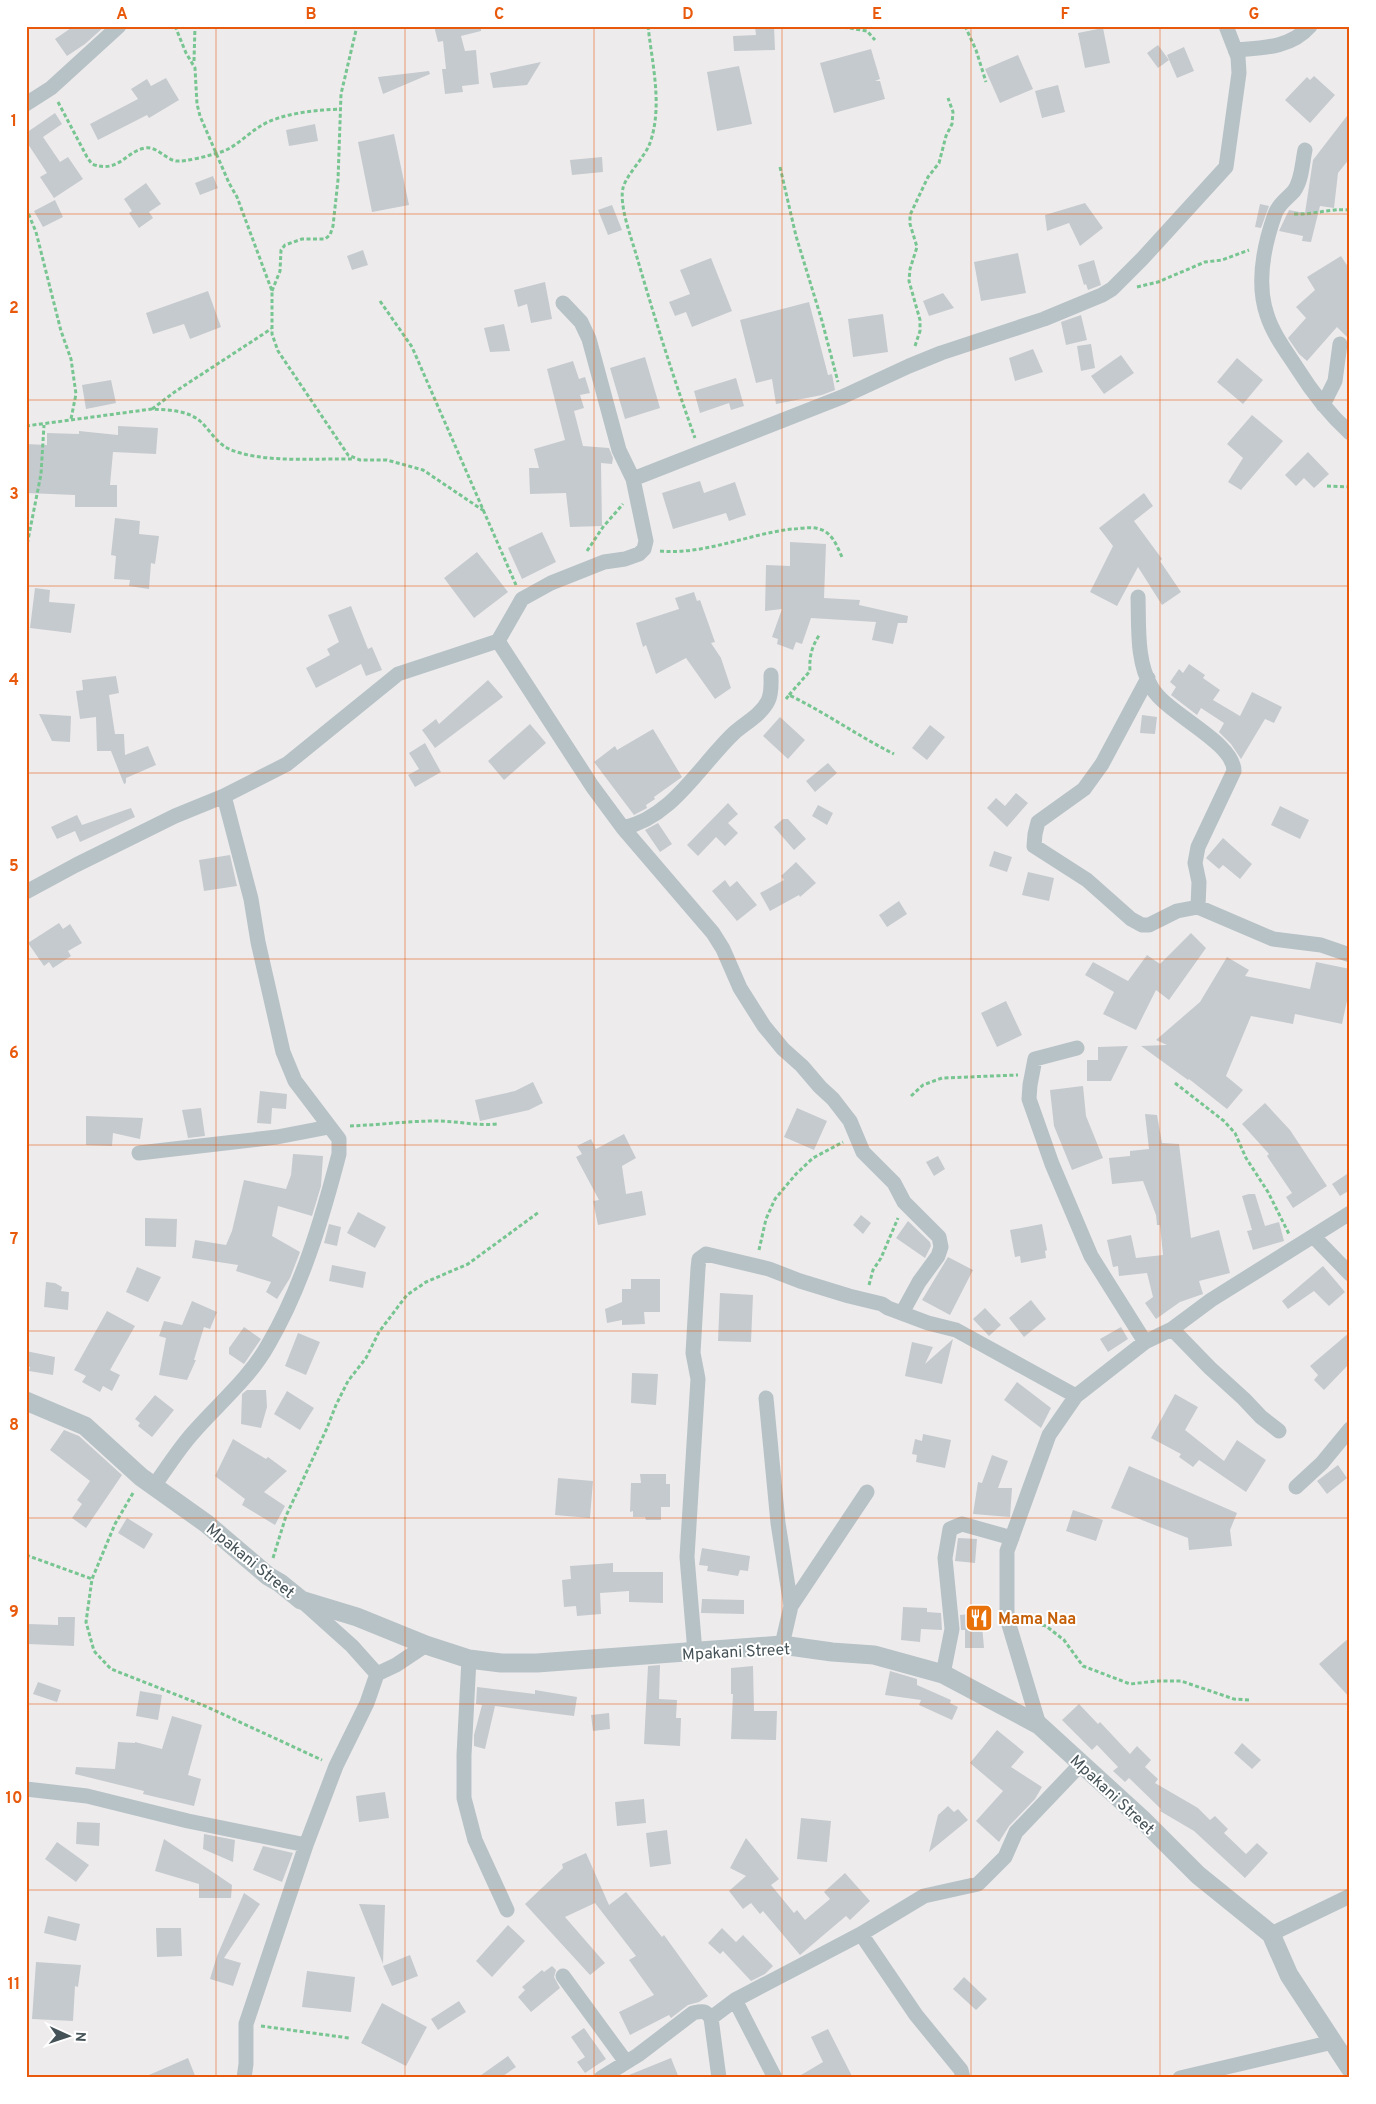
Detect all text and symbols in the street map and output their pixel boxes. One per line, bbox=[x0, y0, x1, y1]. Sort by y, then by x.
text: A bbox=[116, 5, 128, 25]
text: B bbox=[305, 5, 317, 25]
text: C bbox=[494, 5, 504, 25]
text: D bbox=[682, 5, 694, 25]
text: E bbox=[872, 5, 882, 25]
text: F bbox=[1060, 5, 1070, 25]
text: G bbox=[1249, 5, 1259, 25]
text: 1 bbox=[11, 112, 17, 132]
text: 2 bbox=[9, 299, 19, 319]
text: 3 bbox=[9, 485, 19, 505]
text: 4 bbox=[9, 671, 19, 691]
text: 5 bbox=[9, 857, 19, 877]
text: 6 bbox=[9, 1044, 19, 1064]
text: 7 bbox=[10, 1230, 18, 1250]
text: 8 bbox=[9, 1416, 19, 1436]
street label: Mpakani Street bbox=[201, 1520, 298, 1603]
text: 9 bbox=[9, 1603, 19, 1623]
restaurant icon: Mama Naa bbox=[964, 1603, 994, 1633]
place label: Mama Naa bbox=[998, 1610, 1076, 1630]
street label: Mpakani Street bbox=[682, 1640, 791, 1666]
street label: Mpakani Street bbox=[1065, 1751, 1158, 1840]
text: 10 bbox=[6, 1789, 22, 1809]
text: 11 bbox=[8, 1975, 20, 1995]
north arrow bbox=[42, 2012, 92, 2062]
text: N bbox=[71, 2031, 88, 2042]

